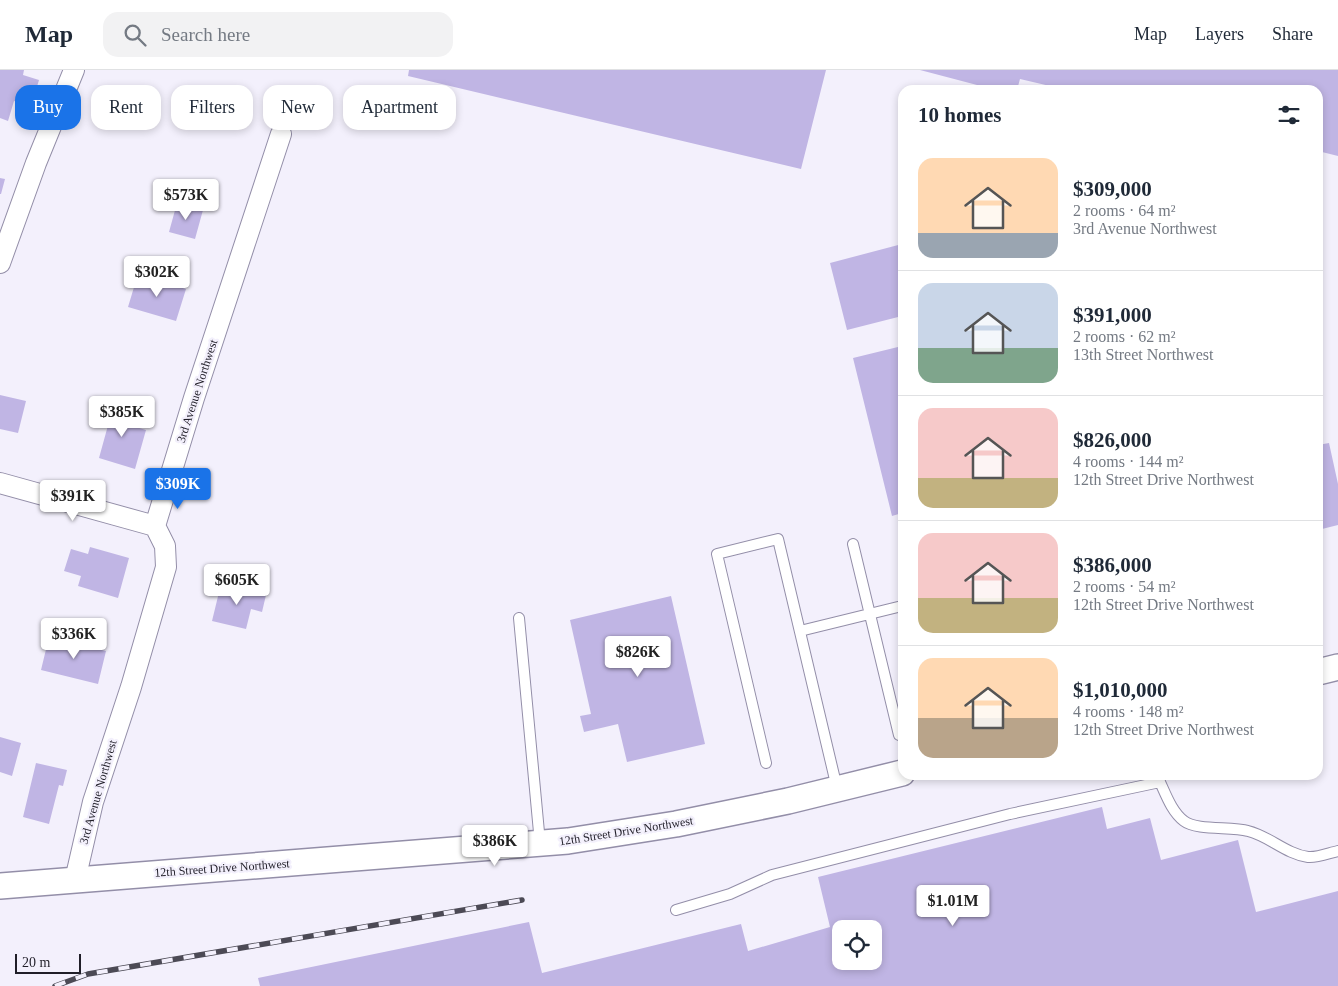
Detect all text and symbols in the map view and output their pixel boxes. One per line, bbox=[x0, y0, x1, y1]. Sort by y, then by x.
search box bbox=[103, 12, 453, 57]
text: Map bbox=[25, 21, 73, 47]
icon: search bbox=[121, 21, 149, 49]
text: Search here bbox=[161, 24, 250, 45]
text: Map bbox=[1134, 24, 1167, 44]
text: Layers bbox=[1195, 24, 1244, 44]
text: Share bbox=[1272, 24, 1313, 44]
chip: Buy bbox=[15, 85, 81, 130]
chip: Rent bbox=[91, 85, 161, 130]
chip: Filters bbox=[171, 85, 253, 130]
chip: New bbox=[263, 85, 333, 130]
chip: Apartment bbox=[343, 85, 456, 130]
icon: filters bbox=[1275, 101, 1303, 129]
text: 10 homes bbox=[918, 103, 1001, 127]
text: $309,000 bbox=[1073, 177, 1152, 201]
pin: $573K bbox=[151, 178, 221, 221]
icon: home bbox=[958, 178, 1018, 238]
text: $573K bbox=[164, 186, 208, 203]
text: 2 rooms · 64 m² bbox=[1073, 202, 1176, 219]
text: 3rd Avenue Northwest bbox=[1073, 220, 1217, 237]
pin: $302K bbox=[122, 256, 192, 298]
text: $302K bbox=[135, 263, 179, 280]
icon: home bbox=[958, 303, 1018, 363]
text: $391,000 bbox=[1073, 303, 1152, 327]
text: 2 rooms · 62 m² bbox=[1073, 328, 1176, 345]
street label: 3rd Avenue Northwest bbox=[174, 337, 221, 444]
text: 13th Street Northwest bbox=[1073, 346, 1213, 363]
pin: $385K bbox=[87, 396, 157, 438]
text: $385K bbox=[100, 403, 144, 420]
icon: home bbox=[958, 428, 1018, 488]
text: $826,000 bbox=[1073, 428, 1152, 452]
text: 4 rooms · 144 m² bbox=[1073, 453, 1184, 470]
pin: $309K bbox=[143, 468, 213, 510]
text: 12th Street Drive Northwest bbox=[1073, 471, 1254, 488]
text: $309K bbox=[156, 475, 200, 492]
pin: $391K bbox=[38, 480, 108, 522]
text: $391K bbox=[51, 487, 95, 504]
icon: home bbox=[958, 553, 1018, 613]
text: $386,000 bbox=[1073, 553, 1152, 577]
pin: $605K bbox=[202, 564, 272, 606]
text: $605K bbox=[215, 571, 259, 588]
text: 2 rooms · 54 m² bbox=[1073, 578, 1176, 595]
text: 12th Street Drive Northwest bbox=[1073, 596, 1254, 613]
pin: $336K bbox=[39, 618, 109, 660]
text: $336K bbox=[52, 625, 96, 642]
pin: $826K bbox=[603, 636, 673, 678]
text: $826K bbox=[616, 643, 660, 660]
icon: home bbox=[958, 678, 1018, 738]
text: $1,010,000 bbox=[1073, 678, 1168, 702]
text: 4 rooms · 148 m² bbox=[1073, 703, 1184, 720]
text: 12th Street Drive Northwest bbox=[1073, 721, 1254, 738]
street label: 3rd Avenue Northwest bbox=[76, 738, 120, 846]
street label: 12th Street Drive Northwest bbox=[558, 813, 695, 849]
pin: $386K bbox=[460, 824, 530, 867]
text: $386K bbox=[473, 832, 517, 849]
street label: 12th Street Drive Northwest bbox=[154, 856, 291, 880]
pin: $1.01M bbox=[912, 884, 994, 927]
text: $1.01M bbox=[927, 892, 979, 909]
map controls bbox=[832, 920, 882, 970]
button: locate bbox=[832, 920, 882, 970]
scale bar bbox=[15, 951, 81, 974]
text: 20 m bbox=[22, 955, 50, 970]

